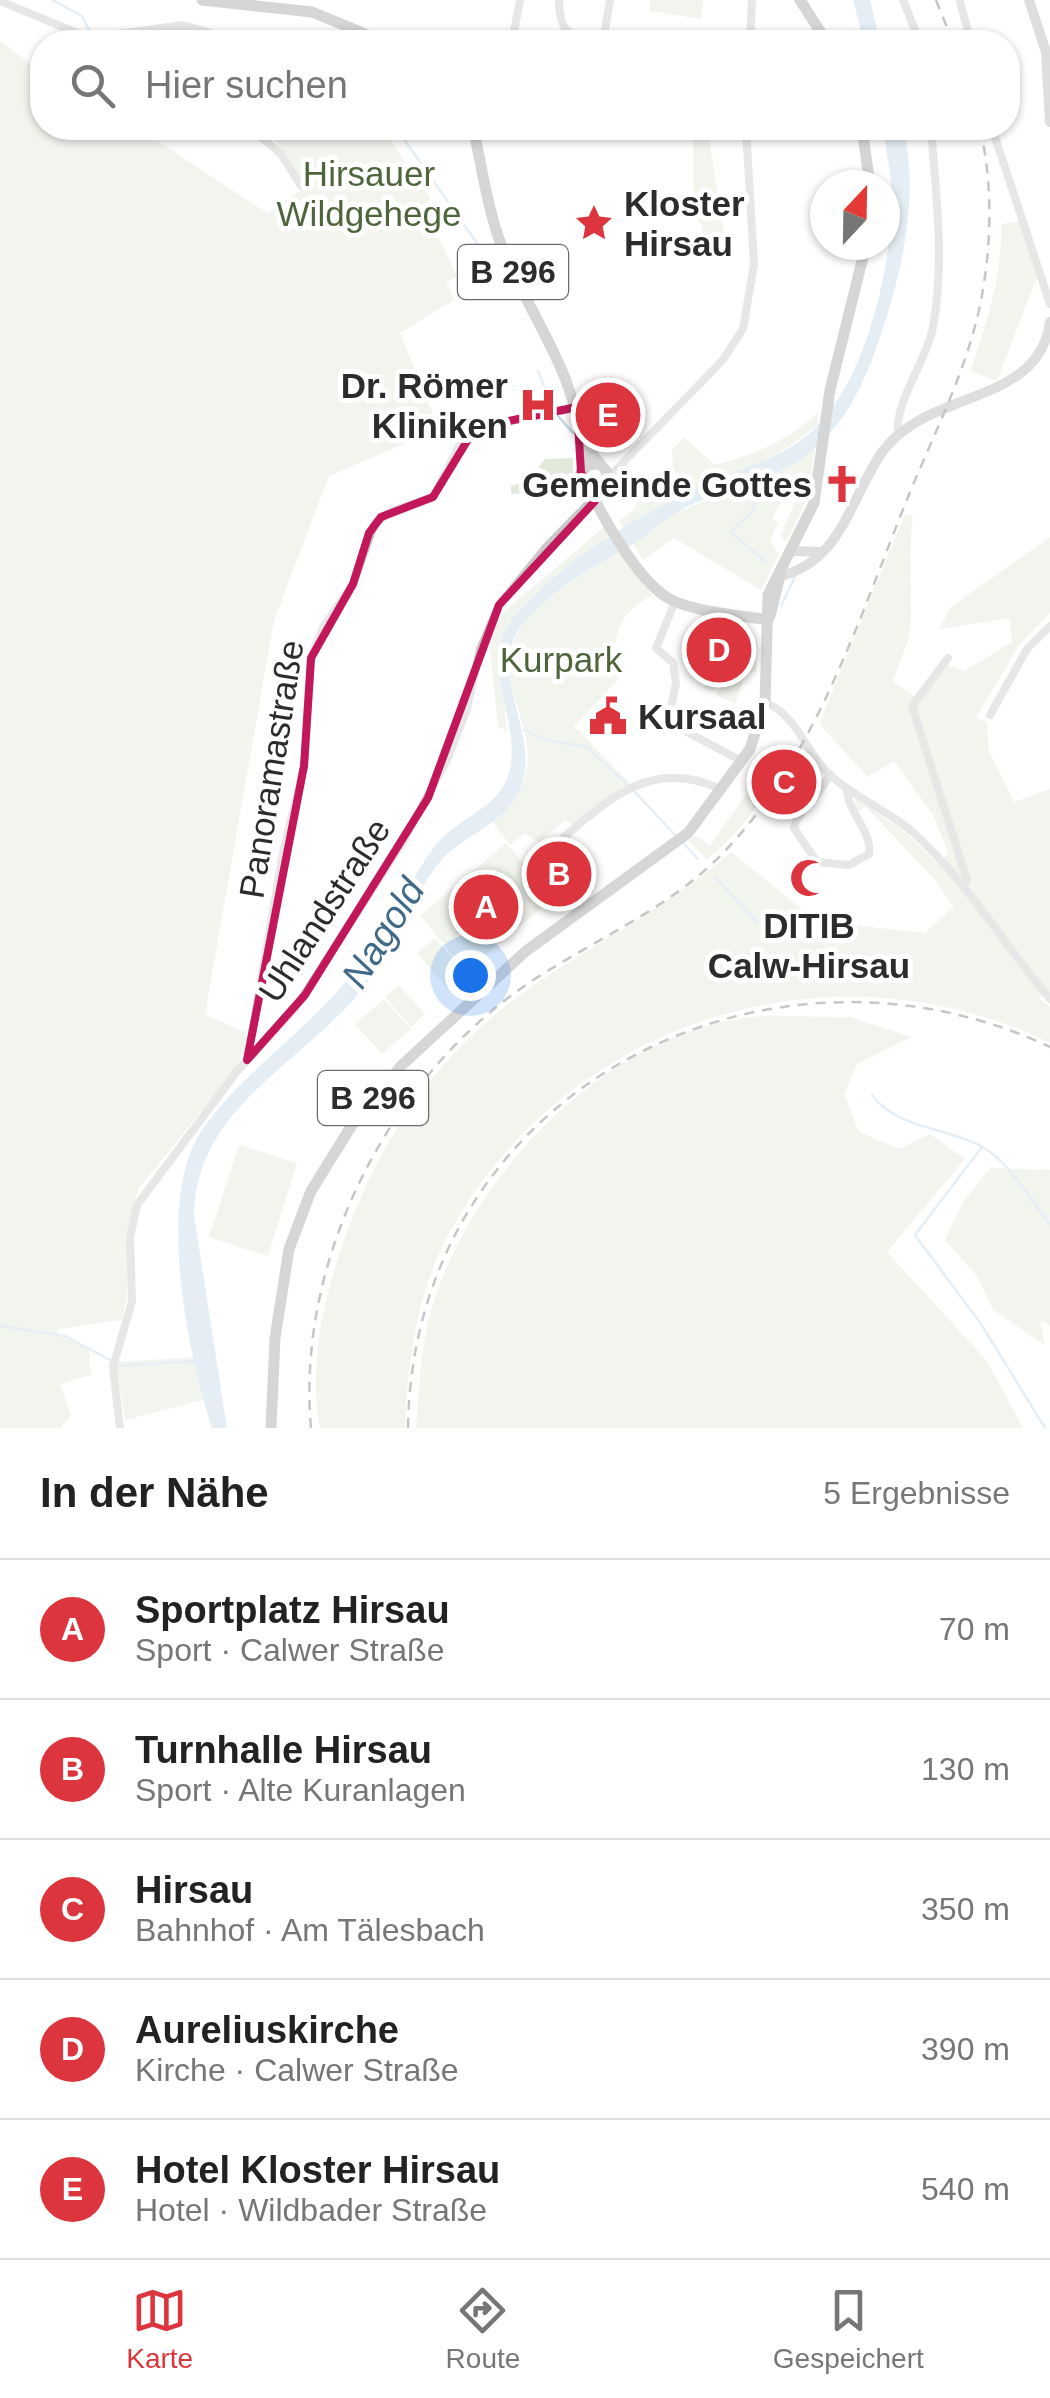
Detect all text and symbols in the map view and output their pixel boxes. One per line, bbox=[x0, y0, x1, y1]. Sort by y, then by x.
search box bbox=[30, 30, 1020, 140]
icon: search bbox=[65, 58, 120, 113]
text: Hier suchen bbox=[145, 64, 348, 106]
park label: Hirsauer Wildgehege bbox=[277, 154, 461, 233]
north arrow bbox=[810, 170, 900, 260]
place label: Kloster Hirsau bbox=[624, 184, 745, 263]
place icon: Kloster Hirsau bbox=[573, 202, 615, 244]
road number: B 296 bbox=[458, 245, 568, 299]
place label: Dr. Römer Kliniken bbox=[341, 366, 508, 445]
pin: E bbox=[576, 378, 640, 452]
hospital icon: Dr. Römer Kliniken bbox=[517, 384, 559, 426]
church icon: Gemeinde Gottes bbox=[821, 463, 863, 505]
place label: Gemeinde Gottes bbox=[522, 465, 812, 504]
pin: D bbox=[686, 612, 752, 688]
street label: Panoramastraße bbox=[231, 637, 311, 901]
park label: Kurpark bbox=[500, 640, 623, 679]
public building icon: Kursaal bbox=[587, 695, 629, 737]
place label: Kursaal bbox=[638, 697, 766, 736]
pin: C bbox=[752, 744, 816, 820]
street label: Uhlandstraße bbox=[250, 811, 398, 1009]
pin: B bbox=[526, 836, 592, 912]
mosque icon: DITIB Calw-Hirsau bbox=[788, 857, 830, 899]
water label: Nagold bbox=[333, 869, 434, 995]
pin: A bbox=[454, 870, 518, 944]
place label: DITIB Calw-Hirsau bbox=[708, 906, 910, 985]
your location bbox=[445, 950, 496, 1001]
road number: B 296 bbox=[318, 1071, 428, 1125]
text: In der Nähe bbox=[40, 1469, 269, 1516]
text: 5 Ergebnisse bbox=[823, 1475, 1010, 1511]
text: Sportplatz Hirsau bbox=[135, 1589, 450, 1631]
text: A bbox=[61, 1611, 84, 1647]
text: 70 m bbox=[939, 1611, 1010, 1647]
text: Sport · Calwer Straße bbox=[135, 1632, 444, 1668]
text: Turnhalle Hirsau bbox=[135, 1729, 432, 1771]
text: B bbox=[61, 1751, 84, 1787]
text: 130 m bbox=[921, 1751, 1010, 1787]
text: Sport · Alte Kuranlagen bbox=[135, 1772, 466, 1808]
text: Hirsau bbox=[135, 1869, 253, 1911]
text: C bbox=[61, 1891, 84, 1927]
text: 350 m bbox=[921, 1891, 1010, 1927]
text: Bahnhof · Am Tälesbach bbox=[135, 1912, 485, 1948]
text: Aureliuskirche bbox=[135, 2009, 399, 2051]
text: D bbox=[61, 2031, 84, 2067]
text: 390 m bbox=[921, 2031, 1010, 2067]
text: Kirche · Calwer Straße bbox=[135, 2052, 459, 2088]
text: Hotel Kloster Hirsau bbox=[135, 2149, 500, 2191]
text: E bbox=[62, 2171, 83, 2207]
text: 540 m bbox=[921, 2171, 1010, 2207]
text: Hotel · Wildbader Straße bbox=[135, 2192, 487, 2228]
tab: Karte bbox=[126, 2283, 193, 2375]
tab: Route bbox=[446, 2283, 520, 2375]
tab: Gespeichert bbox=[773, 2283, 924, 2375]

